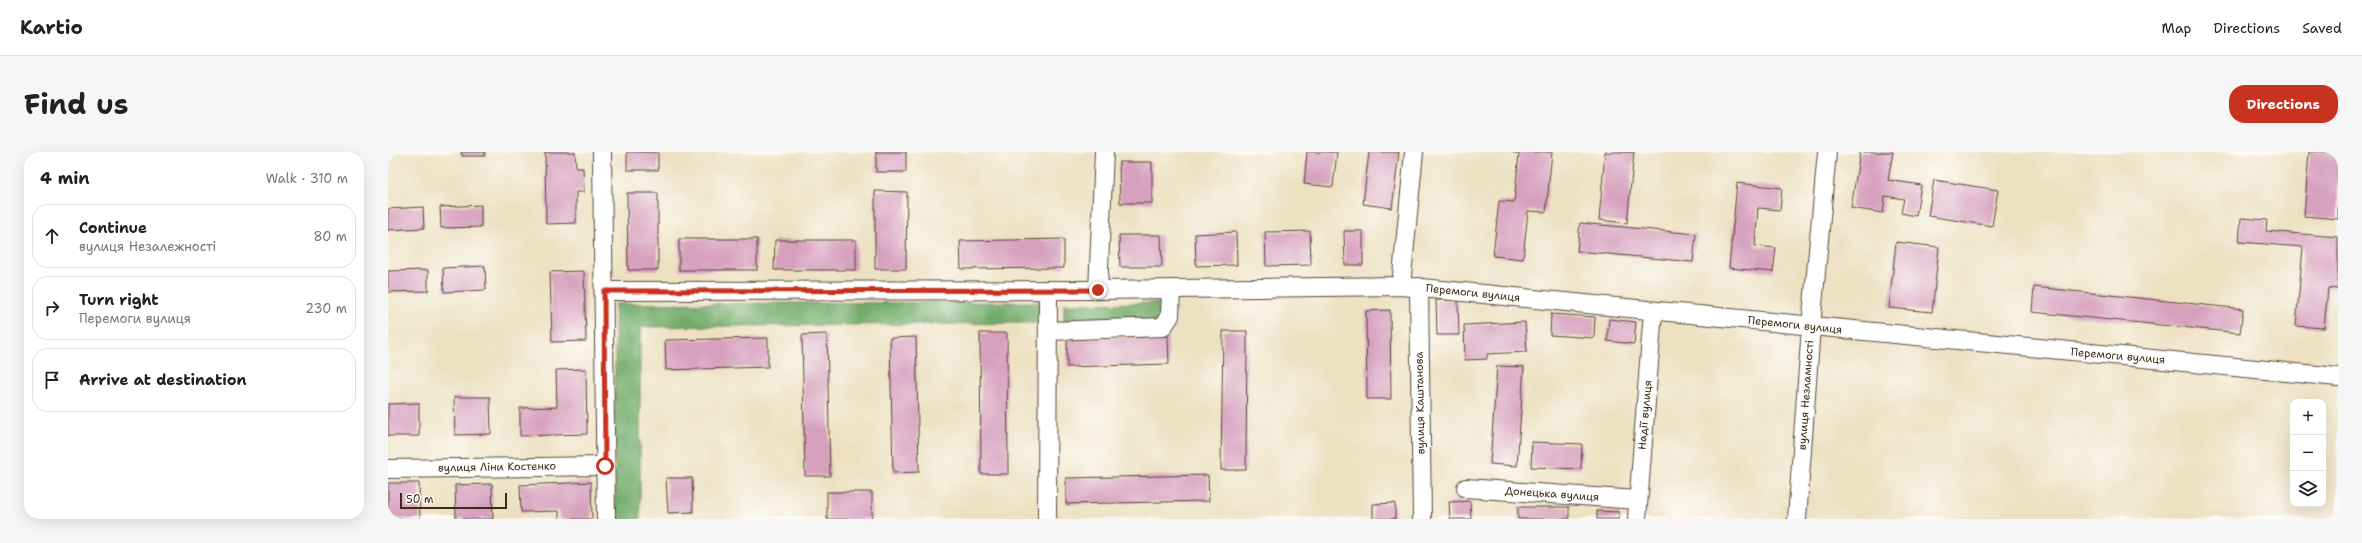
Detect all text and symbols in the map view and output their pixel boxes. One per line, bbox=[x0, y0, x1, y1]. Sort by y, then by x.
text: Kartio bbox=[20, 15, 83, 40]
text: Map bbox=[2162, 19, 2192, 37]
text: Directions bbox=[2214, 19, 2280, 37]
text: Saved bbox=[2302, 19, 2342, 37]
text: Find us bbox=[24, 85, 129, 123]
button: Directions bbox=[2229, 85, 2338, 123]
text: 4 min bbox=[40, 167, 90, 189]
text: Walk · 310 m bbox=[266, 170, 348, 187]
text: Continue bbox=[79, 218, 147, 238]
icon: ahead bbox=[41, 225, 63, 247]
text: 80 m bbox=[313, 228, 347, 245]
text: вулиця Незалежності bbox=[79, 238, 216, 255]
route end bbox=[1089, 281, 1107, 299]
street label: Перемоги вулиця bbox=[1425, 281, 1521, 305]
text: Turn right bbox=[79, 290, 159, 310]
icon: right bbox=[41, 297, 63, 319]
text: 230 m bbox=[305, 300, 347, 317]
text: Перемоги вулиця bbox=[79, 310, 191, 327]
street label: Перемоги вулиця bbox=[1747, 313, 1843, 337]
street label: вулиця Незламності bbox=[1795, 340, 1817, 450]
street label: Перемоги вулиця bbox=[2070, 344, 2166, 368]
street label: вулиця Каштанова bbox=[1412, 351, 1428, 455]
icon: arrive bbox=[41, 369, 63, 391]
text: Arrive at destination bbox=[79, 370, 247, 390]
street label: Надії вулиця bbox=[1634, 379, 1656, 451]
map controls bbox=[2290, 399, 2326, 507]
button: + bbox=[2290, 399, 2326, 435]
button: − bbox=[2290, 435, 2326, 471]
route start bbox=[596, 457, 614, 475]
street label: вулиця Ліни Костенко bbox=[438, 458, 557, 476]
button: layers bbox=[2290, 471, 2326, 507]
street label: Донецька вулиця bbox=[1505, 483, 1599, 505]
scale bar bbox=[400, 491, 507, 510]
text: 50 m bbox=[406, 492, 434, 507]

